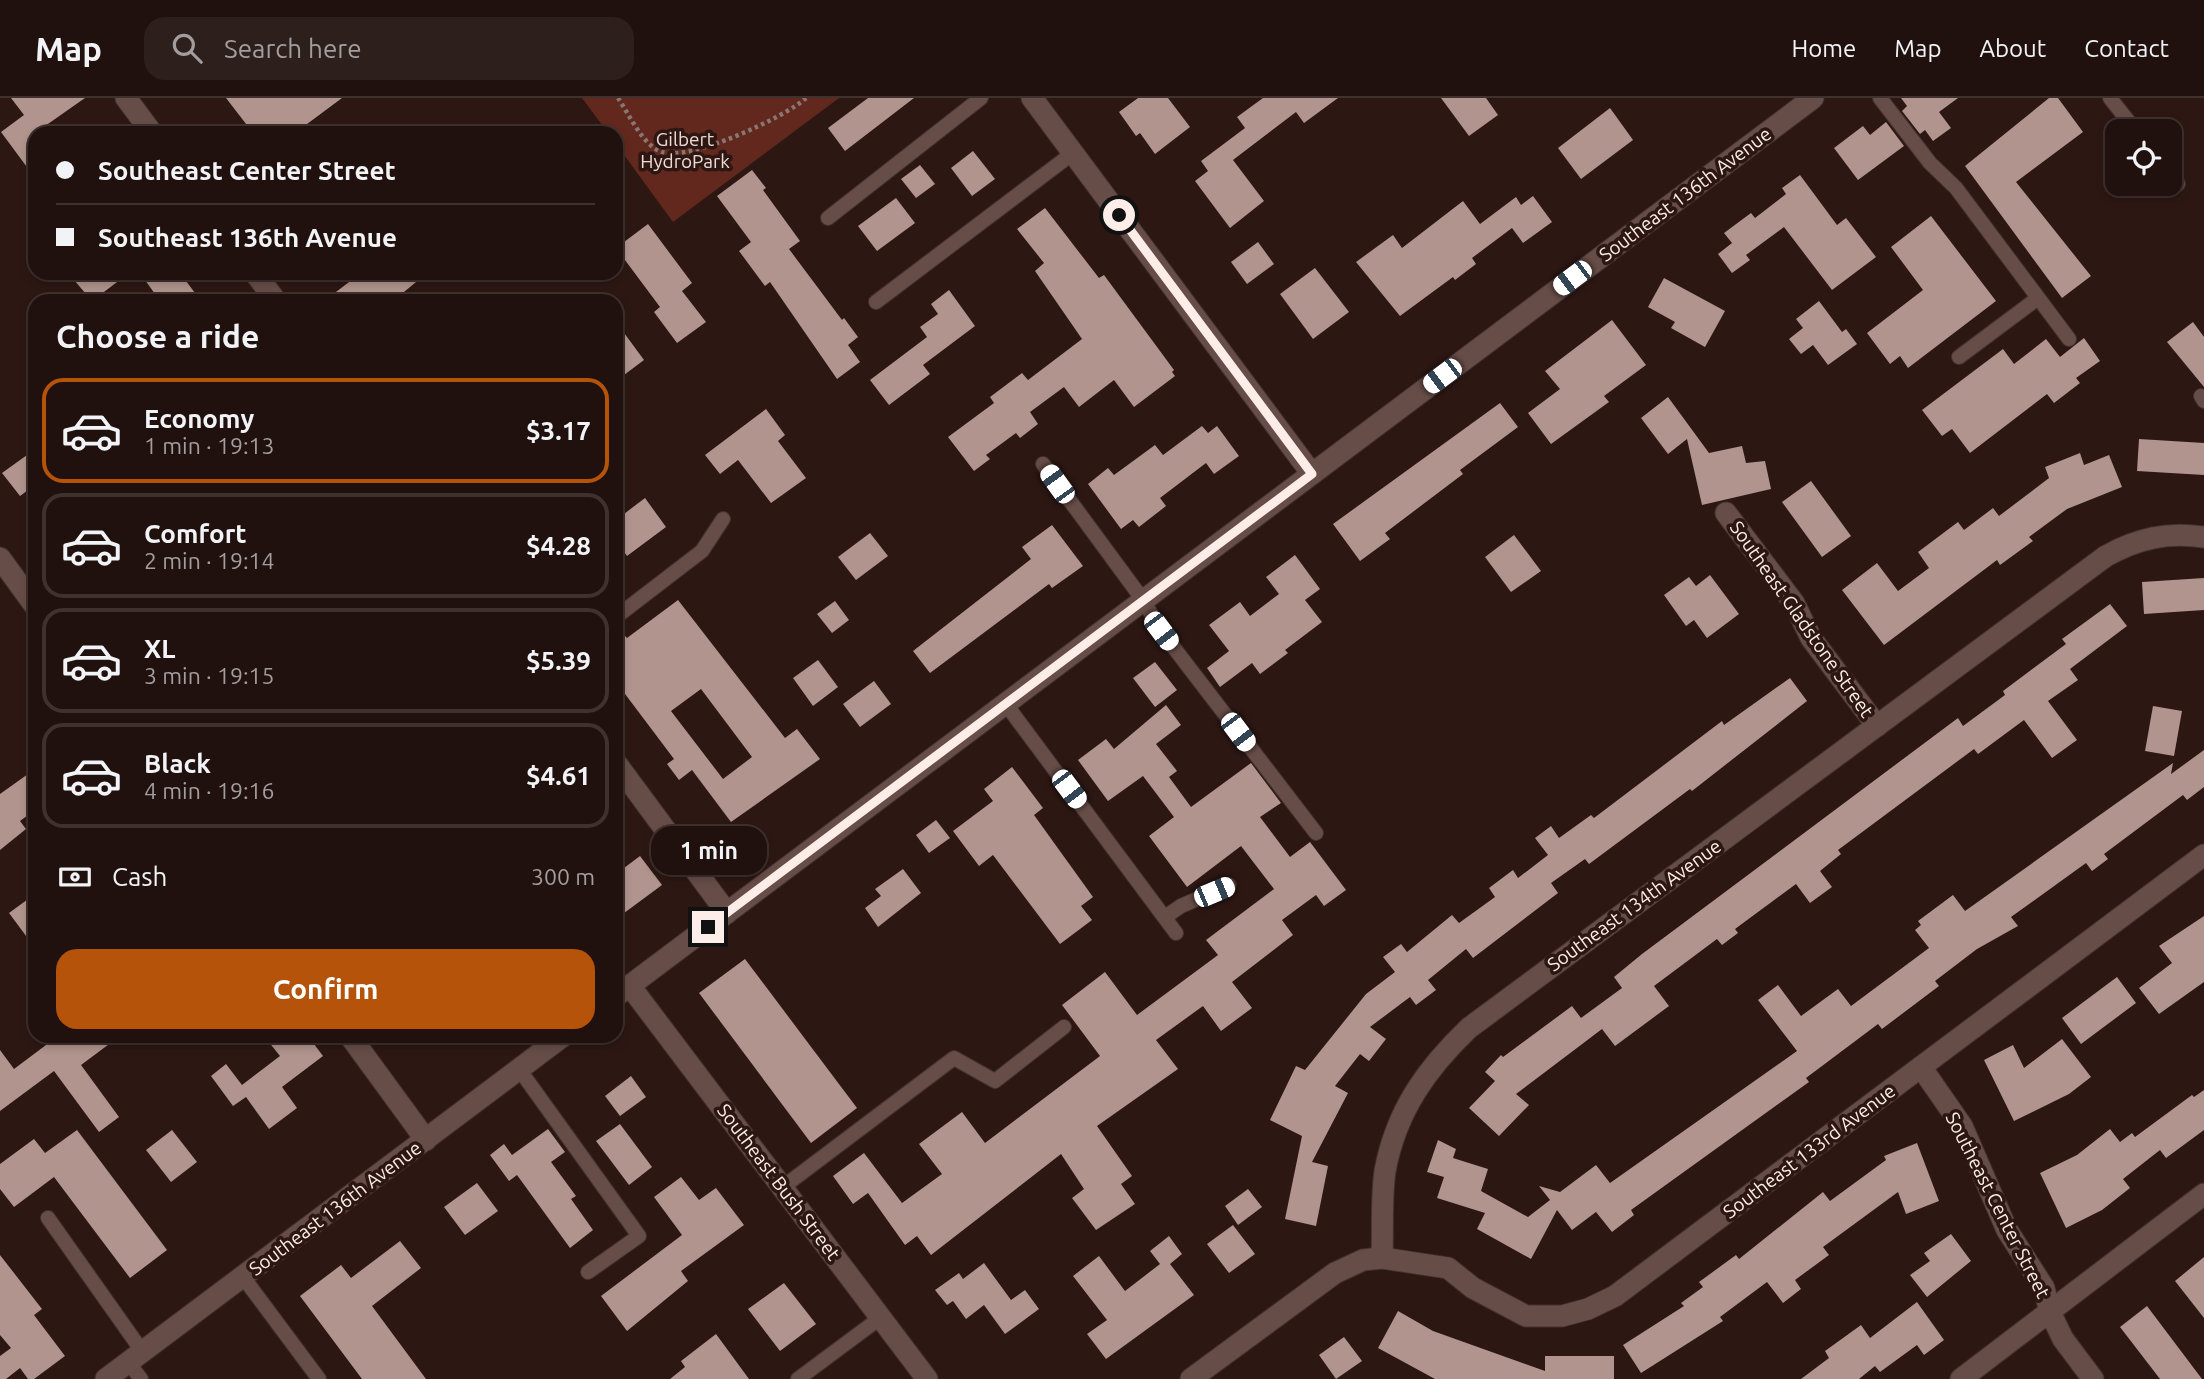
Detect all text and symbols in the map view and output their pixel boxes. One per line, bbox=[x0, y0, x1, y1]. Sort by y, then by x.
search box bbox=[144, 17, 634, 80]
icon: search bbox=[168, 29, 206, 67]
text: Map bbox=[35, 30, 102, 67]
text: Search here bbox=[224, 34, 362, 63]
text: Home bbox=[1791, 35, 1856, 62]
text: Map bbox=[1894, 35, 1941, 62]
text: About bbox=[1979, 35, 2046, 62]
text: Contact bbox=[2084, 35, 2169, 62]
map controls bbox=[2105, 119, 2182, 196]
button: locate bbox=[2105, 119, 2182, 196]
street label: Southeast 136th Avenue bbox=[1595, 122, 1775, 266]
park label: Gilbert HydroPark bbox=[640, 128, 730, 172]
text: Southeast Center Street bbox=[98, 156, 396, 185]
route start bbox=[1103, 199, 1135, 231]
text: Southeast 136th Avenue bbox=[98, 223, 397, 252]
car bbox=[1549, 257, 1596, 299]
text: Choose a ride bbox=[56, 318, 259, 354]
car bbox=[1419, 355, 1466, 397]
icon: car bbox=[60, 399, 123, 462]
text: Economy bbox=[144, 404, 254, 433]
text: $3.17 bbox=[526, 416, 591, 445]
text: 1 min · 19:13 bbox=[144, 433, 275, 458]
car bbox=[1037, 461, 1078, 507]
icon: car bbox=[60, 514, 123, 577]
street label: Southeast Gladstone Street bbox=[1726, 517, 1879, 722]
text: Comfort bbox=[144, 519, 247, 548]
text: $4.28 bbox=[526, 531, 591, 560]
text: 2 min · 19:14 bbox=[144, 548, 275, 573]
car bbox=[1140, 608, 1183, 654]
icon: car bbox=[60, 629, 123, 692]
text: XL bbox=[144, 634, 175, 663]
text: $5.39 bbox=[526, 646, 591, 675]
text: 3 min · 19:15 bbox=[144, 663, 275, 688]
car bbox=[1217, 709, 1260, 755]
icon: car bbox=[60, 744, 123, 807]
text: Black bbox=[144, 749, 211, 778]
text: $4.61 bbox=[526, 761, 591, 790]
car bbox=[1048, 766, 1091, 812]
text: 4 min · 19:16 bbox=[144, 778, 275, 803]
callout: 1 min bbox=[650, 826, 766, 874]
street label: Southeast 134th Avenue bbox=[1543, 835, 1725, 975]
text: 1 min bbox=[680, 838, 738, 863]
icon: cash bbox=[56, 858, 94, 896]
text: Cash bbox=[112, 862, 167, 891]
text: 300 m bbox=[531, 864, 595, 889]
car bbox=[1191, 874, 1238, 910]
route end bbox=[692, 911, 724, 943]
button: Confirm bbox=[56, 949, 595, 1029]
street label: Southeast 133rd Avenue bbox=[1719, 1079, 1899, 1223]
street label: Southeast Bush Street bbox=[713, 1100, 845, 1265]
street label: Southeast Center Street bbox=[1941, 1108, 2055, 1302]
street label: Southeast 136th Avenue bbox=[245, 1136, 425, 1280]

